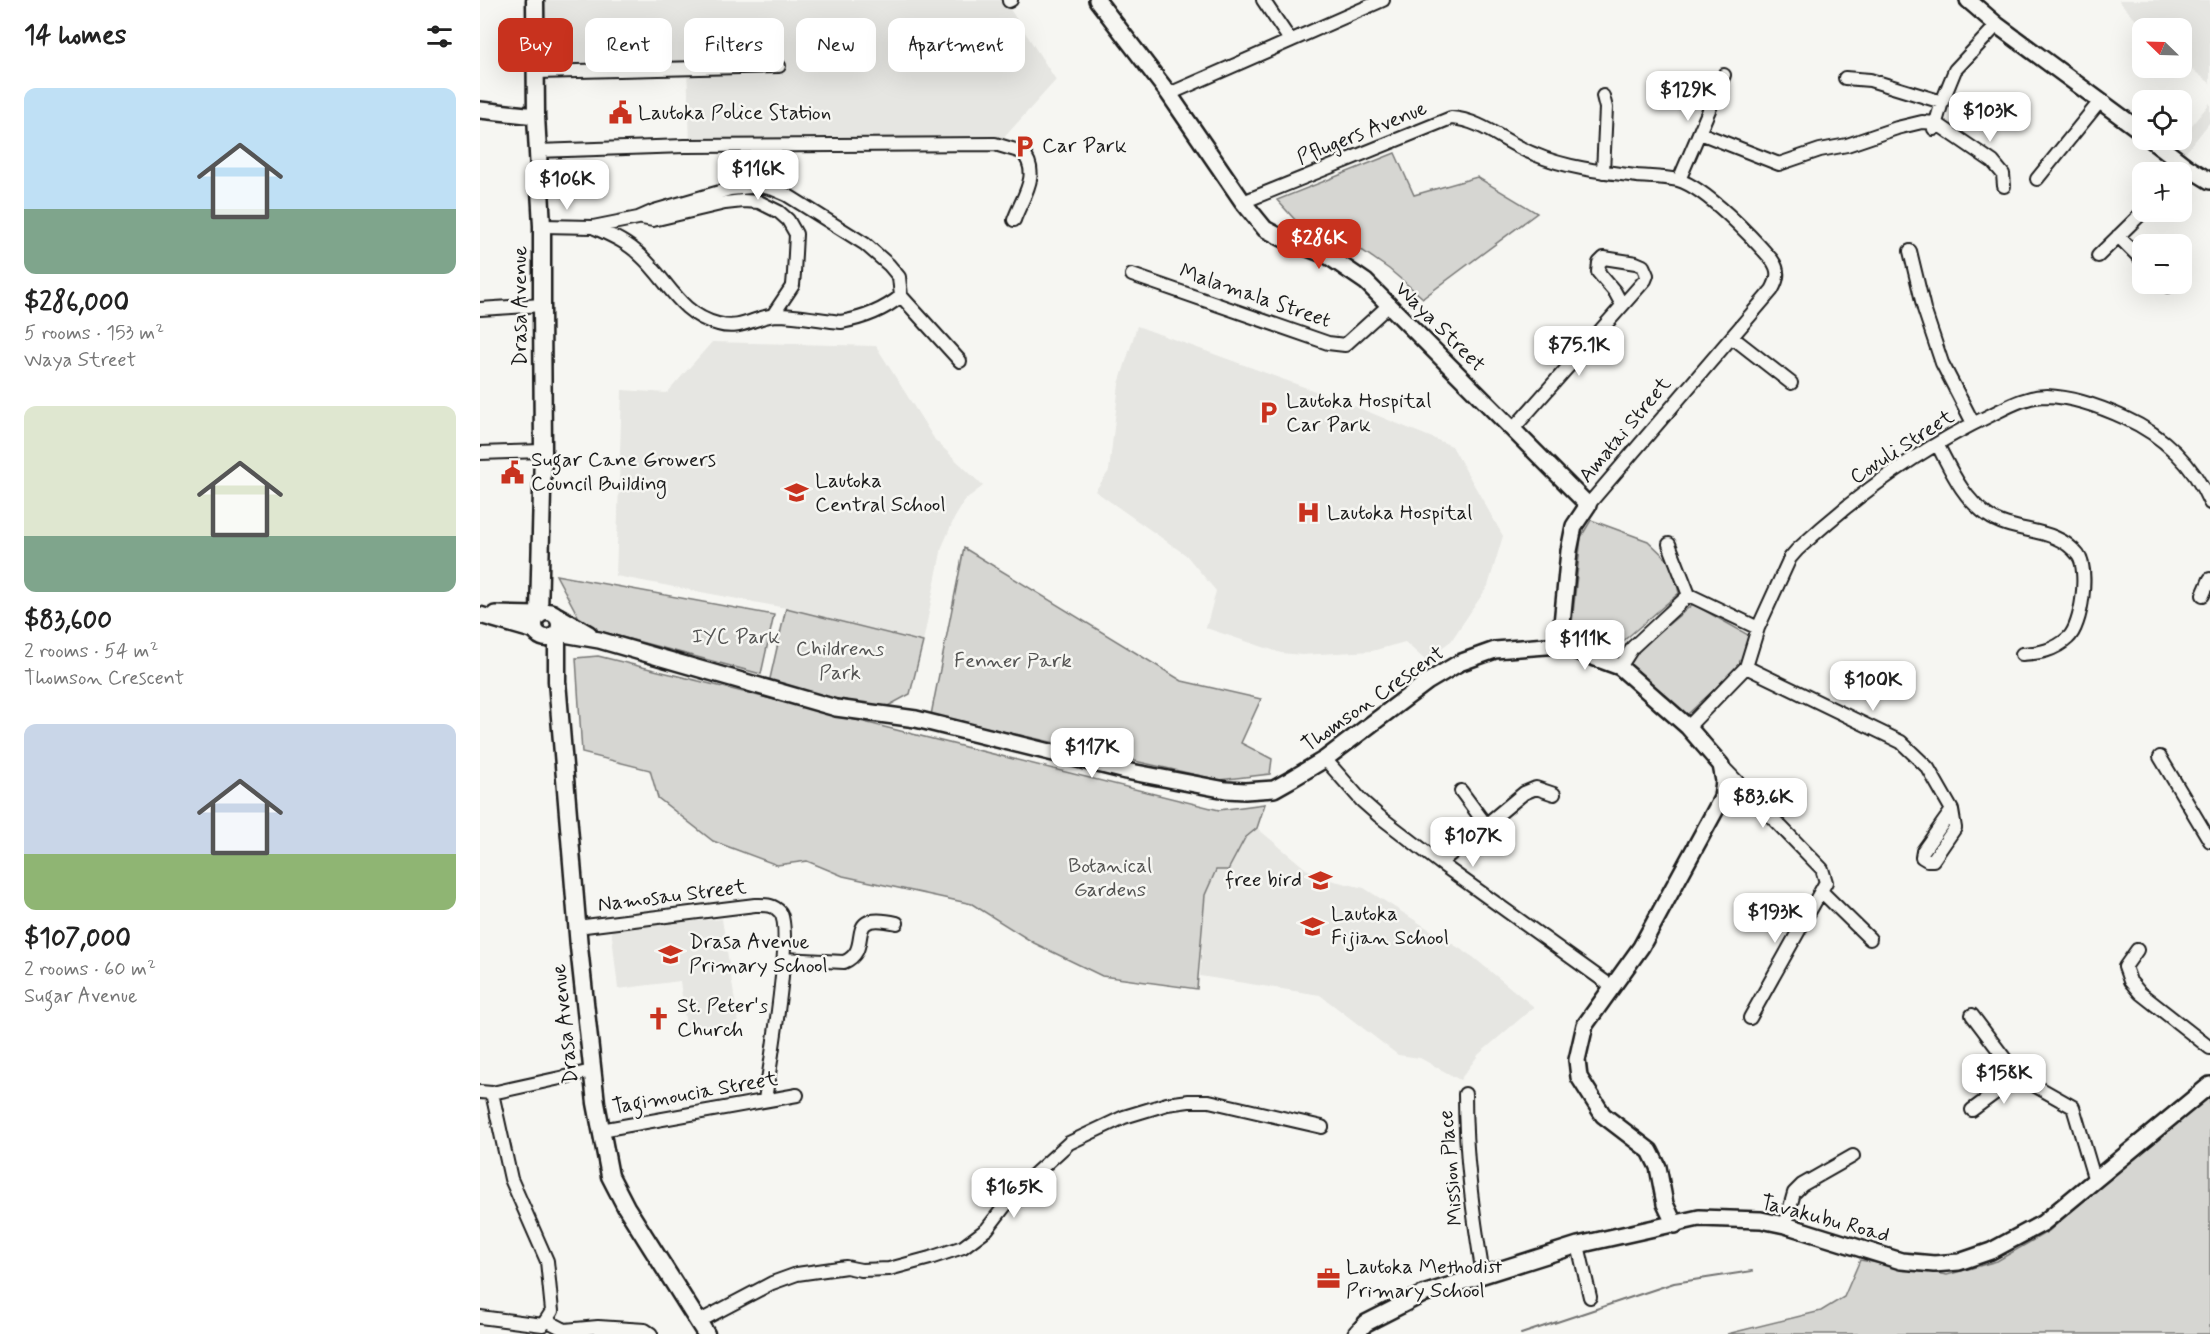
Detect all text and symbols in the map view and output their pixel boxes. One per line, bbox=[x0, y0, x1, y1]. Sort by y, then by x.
chip: Buy bbox=[498, 18, 573, 72]
chip: Rent bbox=[585, 18, 672, 72]
chip: Filters bbox=[684, 18, 784, 72]
chip: New bbox=[796, 18, 876, 72]
chip: Apartment bbox=[888, 18, 1025, 72]
north arrow bbox=[2132, 18, 2192, 78]
map controls bbox=[2132, 18, 2192, 294]
text: 14 homes bbox=[24, 19, 126, 53]
icon: filters bbox=[423, 20, 456, 53]
pin: $129K bbox=[1646, 71, 1730, 122]
text: $129K bbox=[1660, 77, 1716, 104]
button: locate bbox=[2132, 90, 2192, 150]
pin: $103K bbox=[1948, 92, 2032, 143]
street label: Pflugers Avenue bbox=[1293, 94, 1431, 172]
text: $103K bbox=[1963, 98, 2017, 125]
place label: Lautoka Police Station bbox=[638, 99, 831, 127]
public building icon: Lautoka Police Station bbox=[607, 100, 633, 126]
icon: home bbox=[186, 127, 294, 235]
place label: Car Park bbox=[1042, 132, 1127, 160]
parking icon: Car Park bbox=[1011, 133, 1037, 159]
pin: $116K bbox=[716, 150, 800, 201]
text: $116K bbox=[732, 156, 784, 183]
pin: $106K bbox=[525, 160, 609, 211]
button: + bbox=[2132, 162, 2192, 222]
text: $106K bbox=[539, 166, 595, 193]
pin: $286K bbox=[1277, 219, 1361, 270]
text: $286K bbox=[1291, 225, 1347, 252]
button: − bbox=[2132, 234, 2192, 294]
street label: Drasa Avenue bbox=[506, 246, 534, 366]
street label: Malamala Street bbox=[1176, 257, 1334, 335]
street label: Waya Street bbox=[1388, 275, 1492, 379]
text: $286,000 bbox=[24, 286, 129, 320]
text: 5 rooms · 153 m² bbox=[24, 320, 164, 347]
pin: $75.1K bbox=[1530, 326, 1628, 377]
text: $75.1K bbox=[1548, 332, 1610, 359]
text: Waya Street bbox=[24, 347, 136, 374]
street label: Amatai Street bbox=[1572, 371, 1678, 489]
place label: Lautoka Hospital Car Park bbox=[1286, 387, 1431, 439]
parking icon: Lautoka Hospital Car Park bbox=[1255, 400, 1281, 426]
street label: Covuli Street bbox=[1845, 403, 1960, 491]
icon: home bbox=[186, 445, 294, 553]
place label: Sugar Cane Growers Council Building bbox=[531, 446, 716, 499]
public building icon: Sugar Cane Growers Council Building bbox=[500, 459, 526, 485]
place label: Lautoka Central School bbox=[815, 467, 946, 519]
school or university icon: Lautoka Central School bbox=[784, 480, 810, 506]
place label: Lautoka Hospital bbox=[1327, 499, 1472, 527]
hospital icon: Lautoka Hospital bbox=[1296, 500, 1322, 526]
text: $83,600 bbox=[24, 604, 112, 638]
pin: $111K bbox=[1543, 620, 1627, 671]
park label: IYC Park bbox=[692, 623, 780, 651]
text: $111K bbox=[1559, 626, 1611, 653]
park label: Childrens Park bbox=[796, 635, 884, 687]
text: 2 rooms · 54 m² bbox=[24, 638, 158, 665]
street label: Thomson Crescent bbox=[1296, 639, 1450, 759]
park label: Fenner Park bbox=[954, 647, 1072, 675]
pin: $100K bbox=[1831, 661, 1915, 712]
text: Thomson Crescent bbox=[24, 665, 184, 692]
text: $100K bbox=[1844, 667, 1902, 694]
pin: $117K bbox=[1050, 728, 1134, 779]
text: $117K bbox=[1065, 734, 1119, 761]
icon: home bbox=[186, 763, 294, 871]
pin: $83.6K bbox=[1714, 778, 1812, 829]
text: $83.6K bbox=[1733, 784, 1793, 811]
pin: $107K bbox=[1431, 817, 1515, 868]
text: $107K bbox=[1444, 823, 1502, 850]
park label: Botanical Gardens bbox=[1068, 852, 1152, 904]
place label: free bird bbox=[1225, 866, 1302, 894]
school or university icon: free bird bbox=[1307, 867, 1333, 893]
street label: Namosau Street bbox=[596, 873, 749, 919]
pin: $193K bbox=[1733, 893, 1817, 944]
text: $193K bbox=[1748, 899, 1802, 926]
place label: Lautoka Fijian School bbox=[1331, 900, 1449, 952]
school or university icon: Lautoka Fijian School bbox=[1300, 913, 1326, 939]
text: $107,000 bbox=[24, 922, 131, 956]
place label: Drasa Avenue Primary School bbox=[689, 928, 828, 980]
school or university icon: Drasa Avenue Primary School bbox=[658, 941, 684, 967]
text: 2 rooms · 60 m² bbox=[24, 956, 156, 983]
street label: Drasa Avenue bbox=[545, 963, 585, 1085]
text: Sugar Avenue bbox=[24, 983, 137, 1010]
place label: St. Peter's Church bbox=[677, 992, 768, 1044]
church icon: St. Peter's Church bbox=[646, 1005, 672, 1031]
pin: $158K bbox=[1962, 1054, 2046, 1105]
text: $158K bbox=[1976, 1060, 2032, 1087]
street label: Tagimoucia Street bbox=[610, 1065, 781, 1123]
street label: Mission Place bbox=[1432, 1109, 1470, 1227]
pin: $165K bbox=[972, 1168, 1056, 1219]
text: $165K bbox=[986, 1174, 1043, 1201]
street label: Tavakubu Road bbox=[1758, 1188, 1892, 1250]
place label: Lautoka Methodist Primary School bbox=[1346, 1253, 1503, 1305]
office icon: Lautoka Methodist Primary School bbox=[1315, 1266, 1341, 1292]

